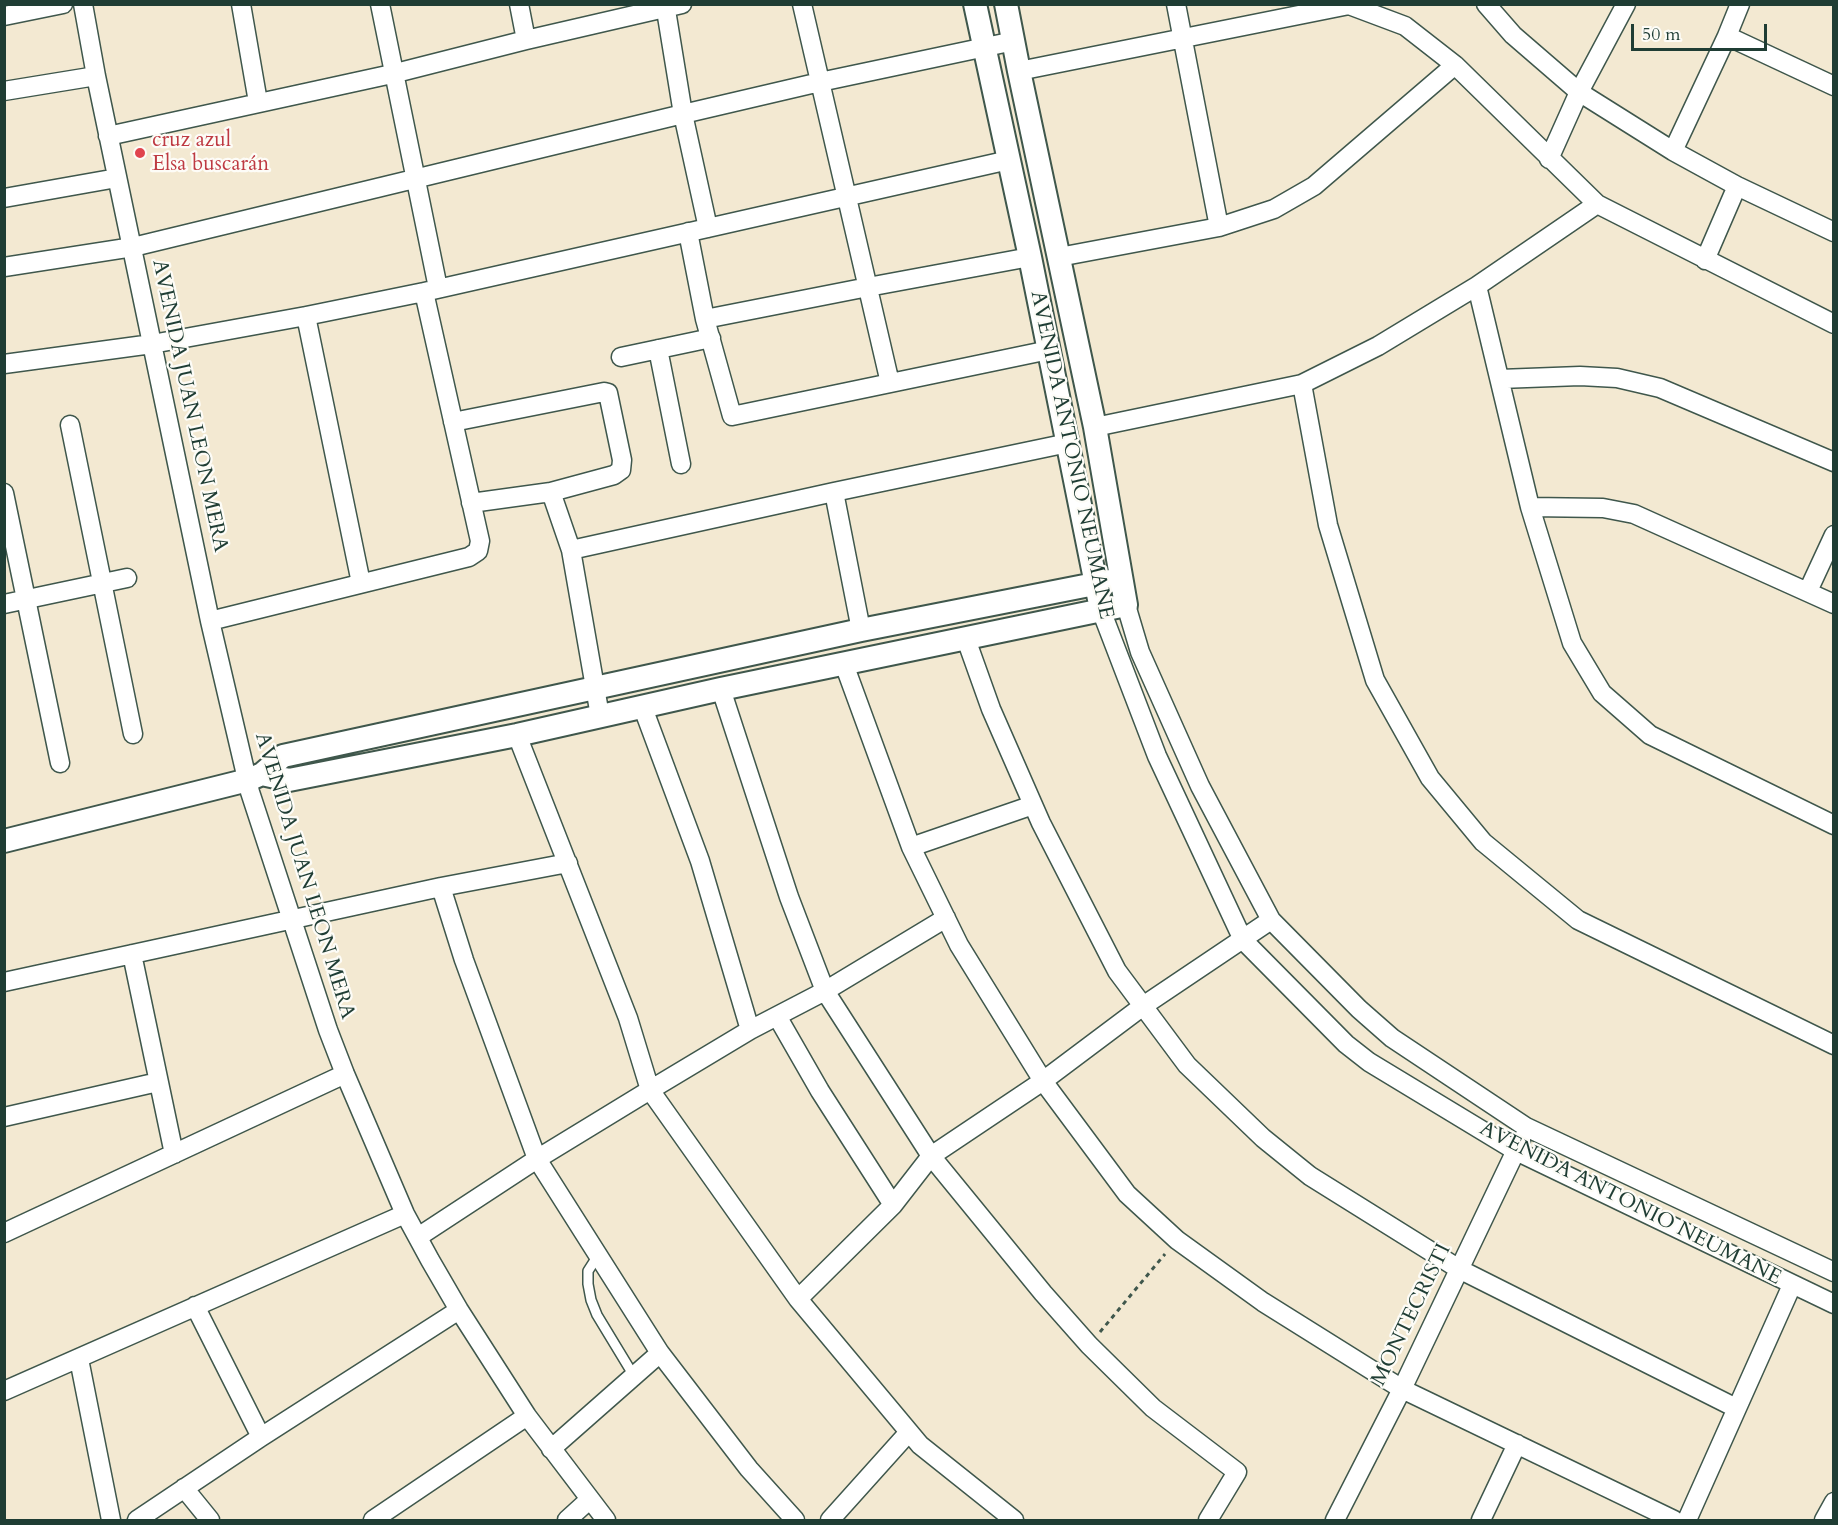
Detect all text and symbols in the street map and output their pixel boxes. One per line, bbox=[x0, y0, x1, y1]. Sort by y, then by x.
scale bar bbox=[1634, 12, 1770, 50]
text: 50 m bbox=[1642, 22, 1681, 47]
place label: cruz azul Elsa buscarán bbox=[152, 128, 269, 178]
marker: cruz azul Elsa buscarán bbox=[133, 146, 147, 160]
street label: AVENIDA JUAN LEON MERA bbox=[146, 257, 232, 555]
street label: AVENIDA ANTONIO NEUMANE bbox=[1024, 289, 1118, 621]
street label: AVENIDA JUAN LEON MERA bbox=[248, 730, 360, 1022]
street label: AVENIDA ANTONIO NEUMANE bbox=[1475, 1117, 1785, 1291]
street label: MONTECRISTI bbox=[1367, 1240, 1457, 1390]

